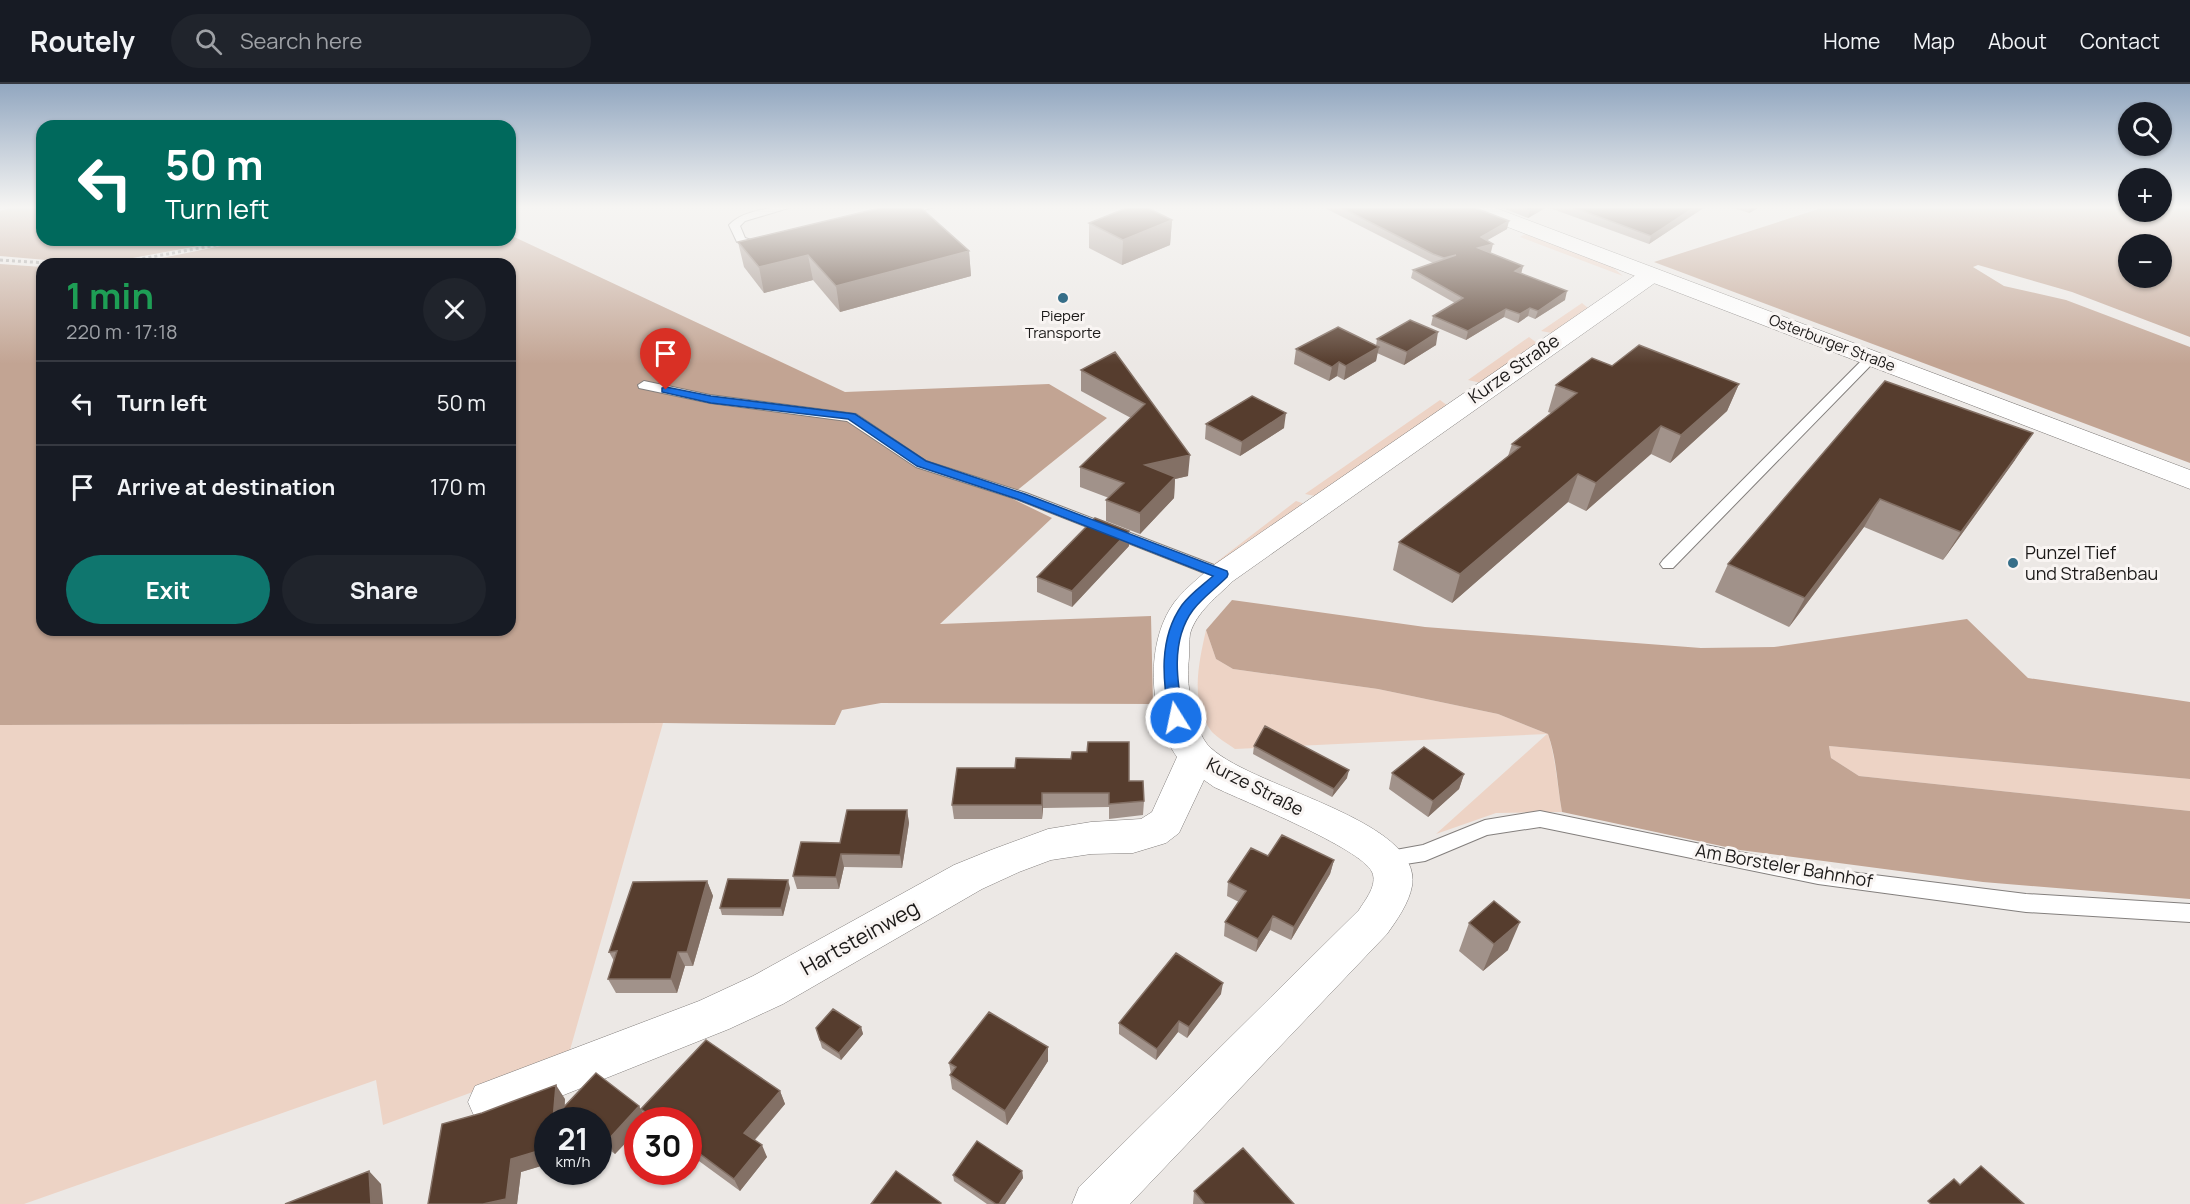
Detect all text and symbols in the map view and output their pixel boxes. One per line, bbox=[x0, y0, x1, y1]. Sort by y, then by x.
search box bbox=[171, 14, 591, 68]
text: Routely bbox=[30, 22, 135, 60]
icon: search bbox=[192, 25, 225, 58]
text: Search here bbox=[240, 26, 362, 56]
text: Home bbox=[1823, 27, 1880, 55]
text: Map bbox=[1913, 27, 1955, 55]
text: About bbox=[1988, 27, 2047, 55]
text: Contact bbox=[2080, 27, 2160, 55]
map controls bbox=[2118, 102, 2172, 288]
button: search bbox=[2118, 102, 2172, 156]
text: 50 m bbox=[165, 135, 263, 193]
icon: left bbox=[66, 144, 144, 222]
button: + bbox=[2118, 168, 2172, 222]
text: Turn left bbox=[165, 190, 269, 227]
button: − bbox=[2118, 234, 2172, 288]
text: 1 min bbox=[66, 271, 154, 320]
button: close bbox=[423, 278, 486, 341]
marker: Pieper Transporte bbox=[1056, 291, 1070, 305]
place label: Pieper Transporte bbox=[1025, 305, 1101, 343]
street label: Osterburger Straße bbox=[1766, 309, 1899, 376]
text: 220 m · 17:18 bbox=[66, 318, 178, 345]
pin bbox=[640, 328, 691, 390]
street label: Kurze Straße bbox=[1463, 328, 1564, 408]
icon: arrive bbox=[649, 337, 682, 370]
icon: left bbox=[66, 387, 99, 420]
text: Turn left bbox=[117, 388, 207, 418]
text: 50 m bbox=[437, 388, 486, 418]
icon: arrive bbox=[66, 471, 99, 504]
text: Arrive at destination bbox=[117, 472, 335, 502]
text: 170 m bbox=[430, 472, 486, 502]
place label: Punzel Tief und Straßenbau bbox=[2025, 540, 2158, 585]
button: Exit bbox=[66, 555, 270, 624]
button: Share bbox=[282, 555, 486, 624]
marker: Punzel Tief und Straßenbau bbox=[2006, 556, 2020, 570]
position arrow bbox=[1144, 686, 1208, 750]
street label: Kurze Straße bbox=[1203, 751, 1308, 821]
street label: Am Borsteler Bahnhof bbox=[1694, 838, 1875, 893]
street label: Hartsteinweg bbox=[795, 893, 924, 981]
speed limit sign: 30 bbox=[624, 1107, 702, 1185]
text: 21 bbox=[557, 1118, 589, 1159]
text: km/h bbox=[556, 1151, 590, 1172]

